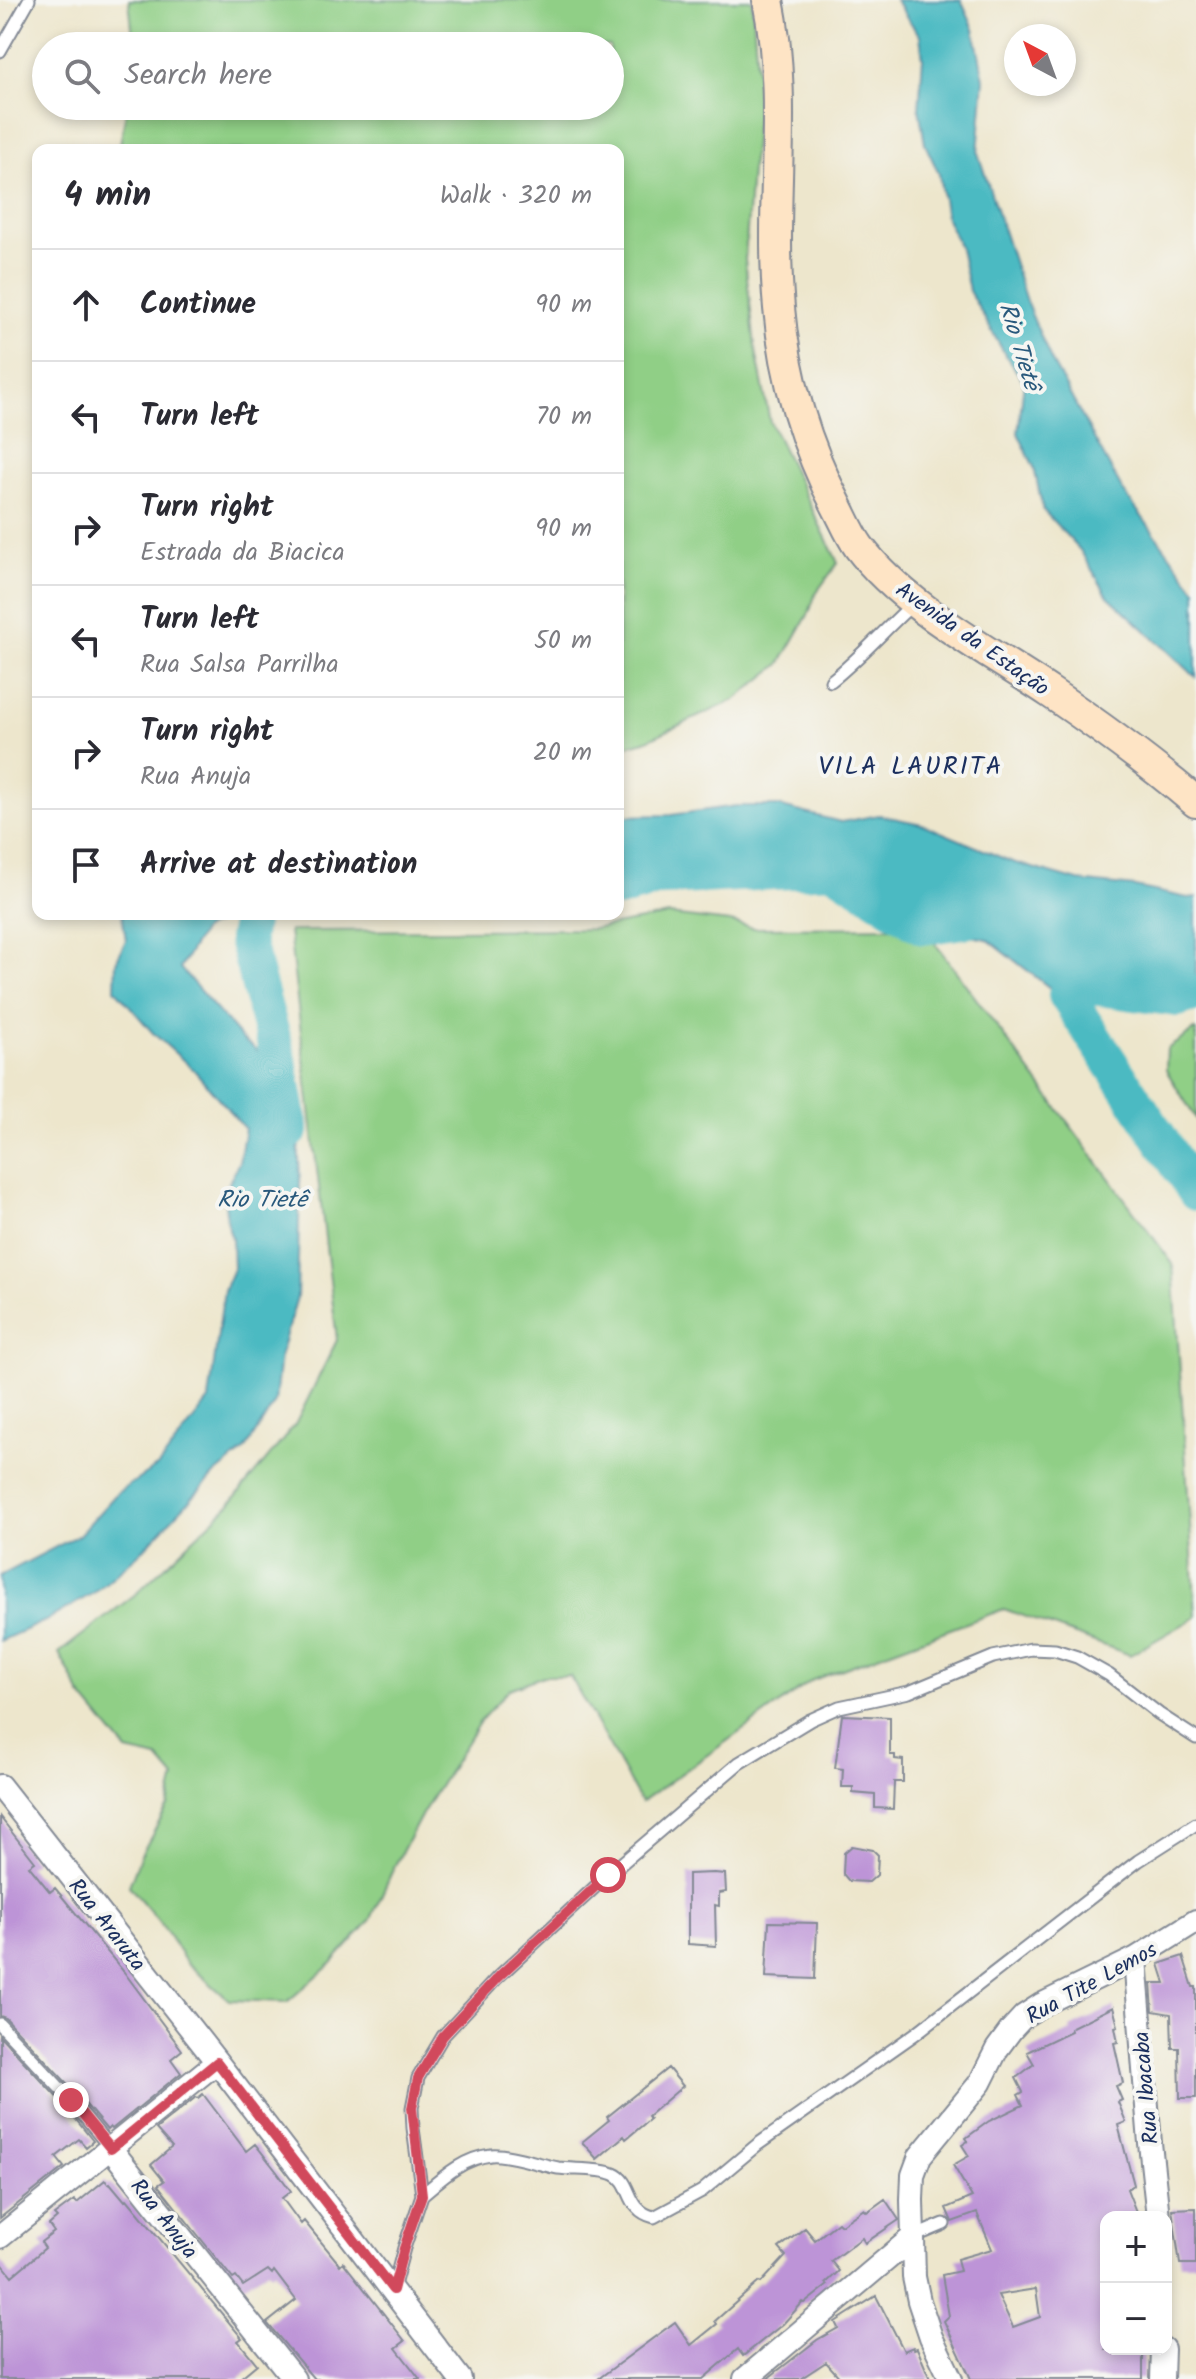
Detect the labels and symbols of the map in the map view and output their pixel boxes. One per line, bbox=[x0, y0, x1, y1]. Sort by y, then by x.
north arrow bbox=[1004, 24, 1076, 96]
water label: Rio Tietê bbox=[987, 298, 1052, 399]
street label: Avenida da Estação bbox=[887, 574, 1056, 706]
district label: VILA LAURITA bbox=[819, 746, 1003, 788]
water label: Rio Tietê bbox=[217, 1181, 311, 1220]
route start bbox=[590, 1857, 626, 1893]
street label: Rua Araruta bbox=[58, 1871, 154, 1980]
street label: Rua Tite Lemos bbox=[1020, 1933, 1165, 2035]
street label: Rua Ibacaba bbox=[1125, 2030, 1170, 2146]
route end bbox=[53, 2082, 89, 2118]
street label: Rua Anuja bbox=[120, 2172, 206, 2267]

